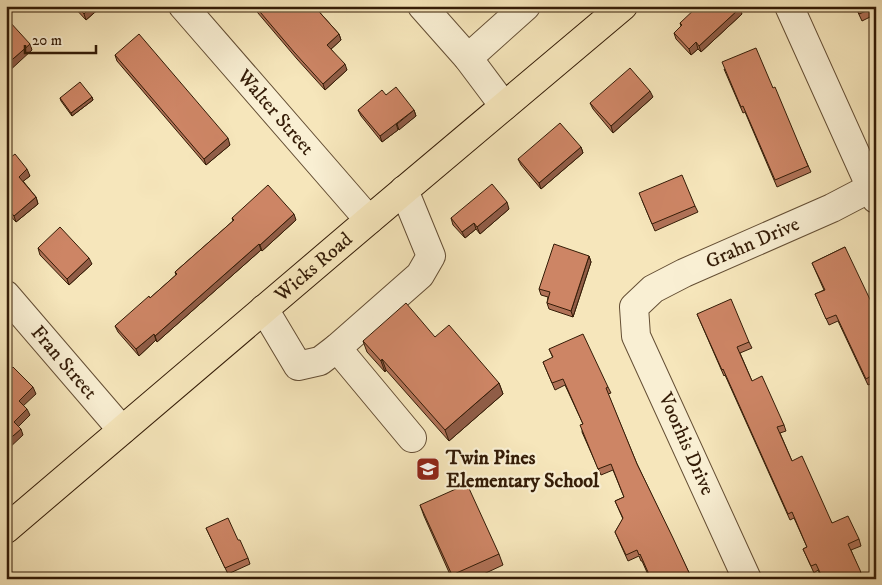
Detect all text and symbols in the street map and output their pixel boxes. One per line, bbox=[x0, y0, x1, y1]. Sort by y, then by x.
scale bar bbox=[25, 22, 96, 54]
text: 20 m bbox=[32, 31, 62, 50]
street label: Walter Street bbox=[231, 64, 319, 160]
street label: Grahn Drive bbox=[702, 211, 803, 274]
street label: Wicks Road bbox=[269, 227, 358, 308]
street label: Fran Street bbox=[25, 320, 103, 405]
street label: Voorhis Drive bbox=[652, 388, 720, 499]
place label: Twin Pines Elementary School bbox=[445, 446, 600, 494]
school or university icon: Twin Pines Elementary School bbox=[415, 456, 441, 482]

